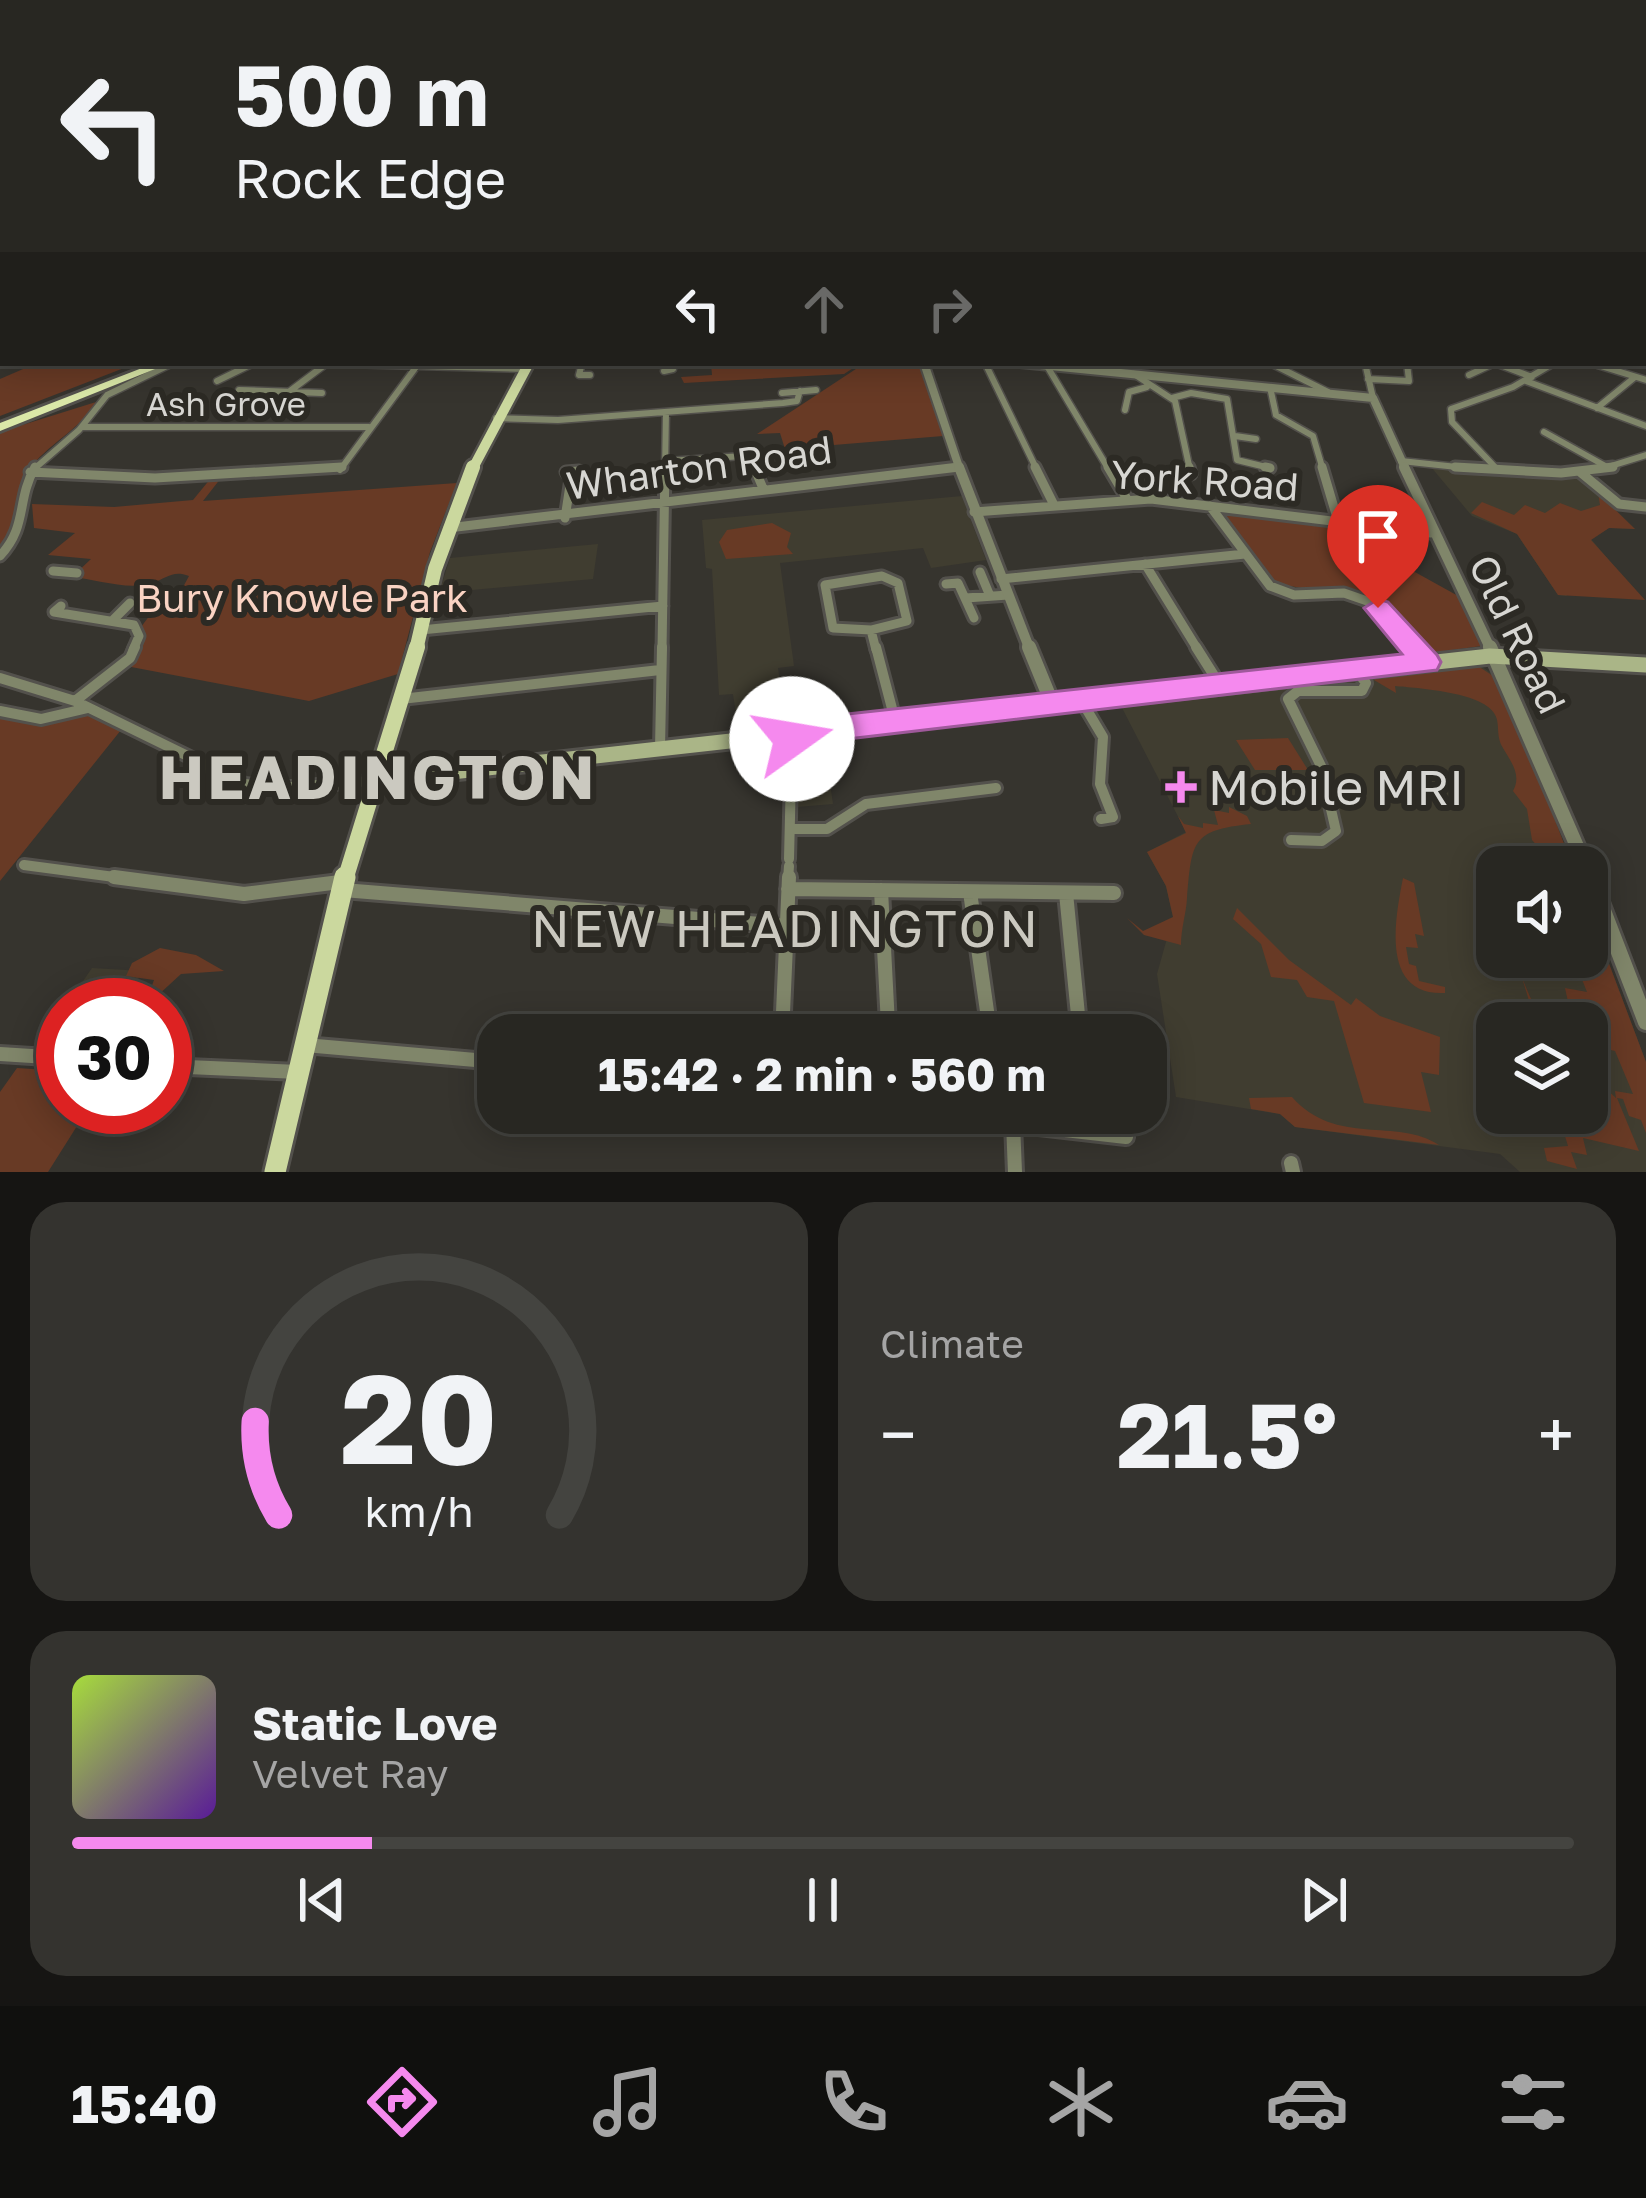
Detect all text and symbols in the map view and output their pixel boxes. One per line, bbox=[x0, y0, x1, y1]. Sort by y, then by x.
text: 500 m bbox=[234, 44, 489, 144]
icon: left bbox=[36, 48, 192, 204]
text: Rock Edge bbox=[234, 145, 506, 210]
icon: left bbox=[665, 276, 731, 342]
icon: ahead bbox=[791, 276, 857, 342]
icon: right bbox=[917, 276, 983, 342]
street label: Ash Grove bbox=[146, 384, 306, 423]
street label: Wharton Road bbox=[563, 425, 835, 509]
street label: York Road bbox=[1110, 450, 1300, 510]
pin bbox=[1327, 485, 1429, 608]
icon: arrive bbox=[1345, 503, 1411, 569]
street label: Old Road bbox=[1460, 547, 1576, 721]
park label: Bury Knowle Park bbox=[136, 574, 468, 621]
position arrow bbox=[729, 676, 855, 802]
district label: HEADINGTON bbox=[159, 740, 597, 812]
place label: Mobile MRI bbox=[1208, 758, 1464, 816]
marker: Mobile MRI bbox=[1165, 771, 1197, 803]
map controls bbox=[1476, 846, 1608, 1134]
button: sound bbox=[1476, 846, 1608, 978]
district label: NEW HEADINGTON bbox=[531, 897, 1041, 958]
speed limit sign: 30 bbox=[36, 978, 192, 1134]
button: layers bbox=[1476, 1002, 1608, 1134]
text: 15:42 · 2 min · 560 m bbox=[598, 1047, 1046, 1101]
text: Climate bbox=[880, 1320, 1024, 1367]
text: 20 bbox=[340, 1342, 498, 1491]
text: 21.5° bbox=[1117, 1380, 1337, 1488]
text: − bbox=[880, 1394, 916, 1474]
text: + bbox=[1538, 1394, 1574, 1474]
text: km/h bbox=[364, 1484, 474, 1535]
text: Static Love bbox=[252, 1696, 498, 1750]
text: Velvet Ray bbox=[252, 1750, 448, 1797]
icon: previous bbox=[289, 1867, 355, 1933]
icon: pause bbox=[790, 1867, 856, 1933]
icon: next bbox=[1291, 1867, 1357, 1933]
icon: directions bbox=[360, 2060, 444, 2144]
icon: music bbox=[586, 2060, 670, 2144]
icon: phone bbox=[812, 2060, 896, 2144]
icon: climate bbox=[1039, 2060, 1123, 2144]
icon: car bbox=[1265, 2060, 1349, 2144]
icon: filters bbox=[1491, 2060, 1575, 2144]
text: 15:40 bbox=[71, 2070, 218, 2135]

